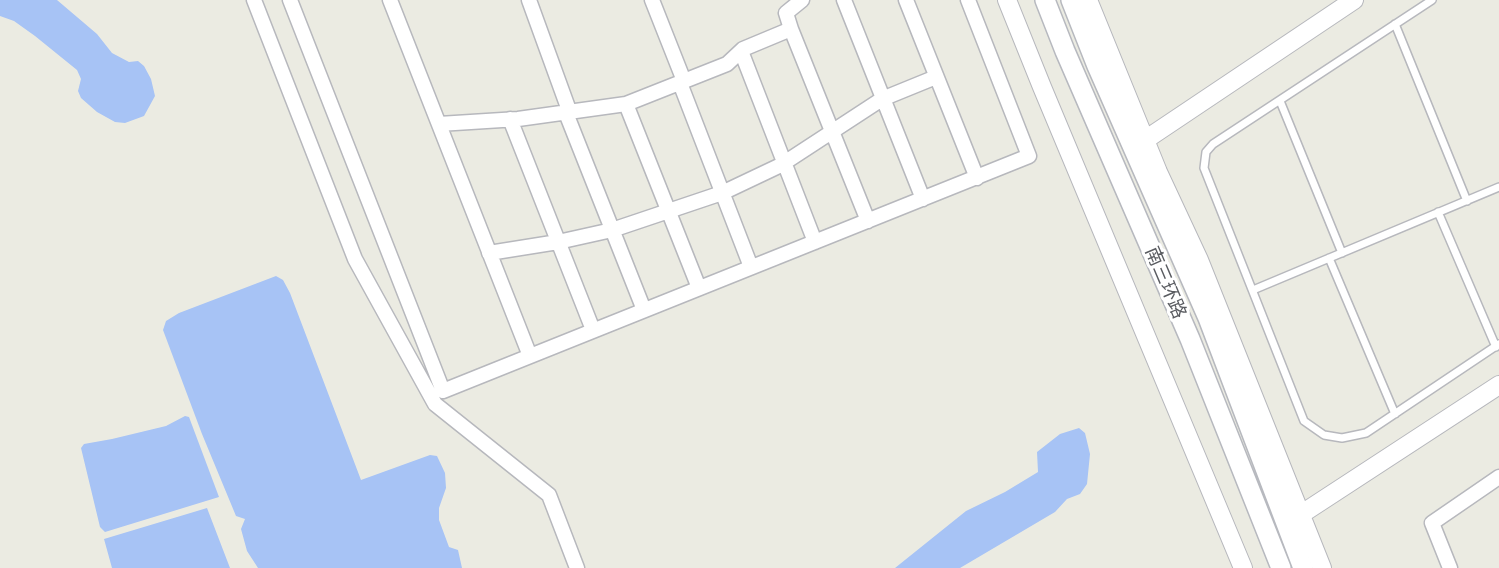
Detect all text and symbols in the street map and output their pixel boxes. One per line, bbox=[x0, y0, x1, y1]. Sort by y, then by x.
street label: 南三环路 bbox=[1140, 244, 1190, 322]

